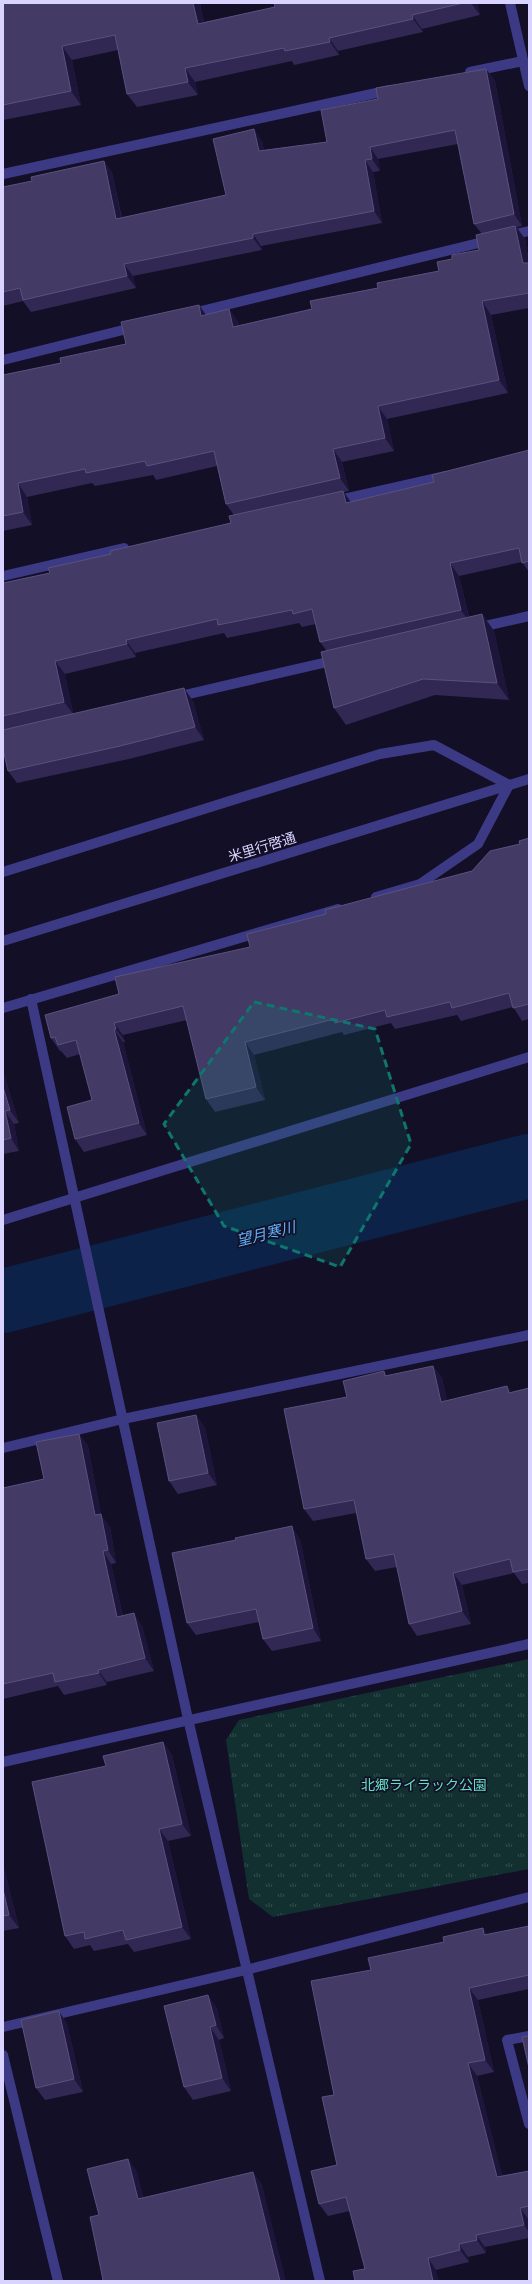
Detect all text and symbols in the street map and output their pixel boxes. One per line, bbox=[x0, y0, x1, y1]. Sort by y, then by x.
street label: 米里行啓通 bbox=[226, 829, 298, 866]
water label: 望月寒川 bbox=[235, 1218, 299, 1250]
park label: 北郷ライラック公園 bbox=[361, 1777, 487, 1794]

